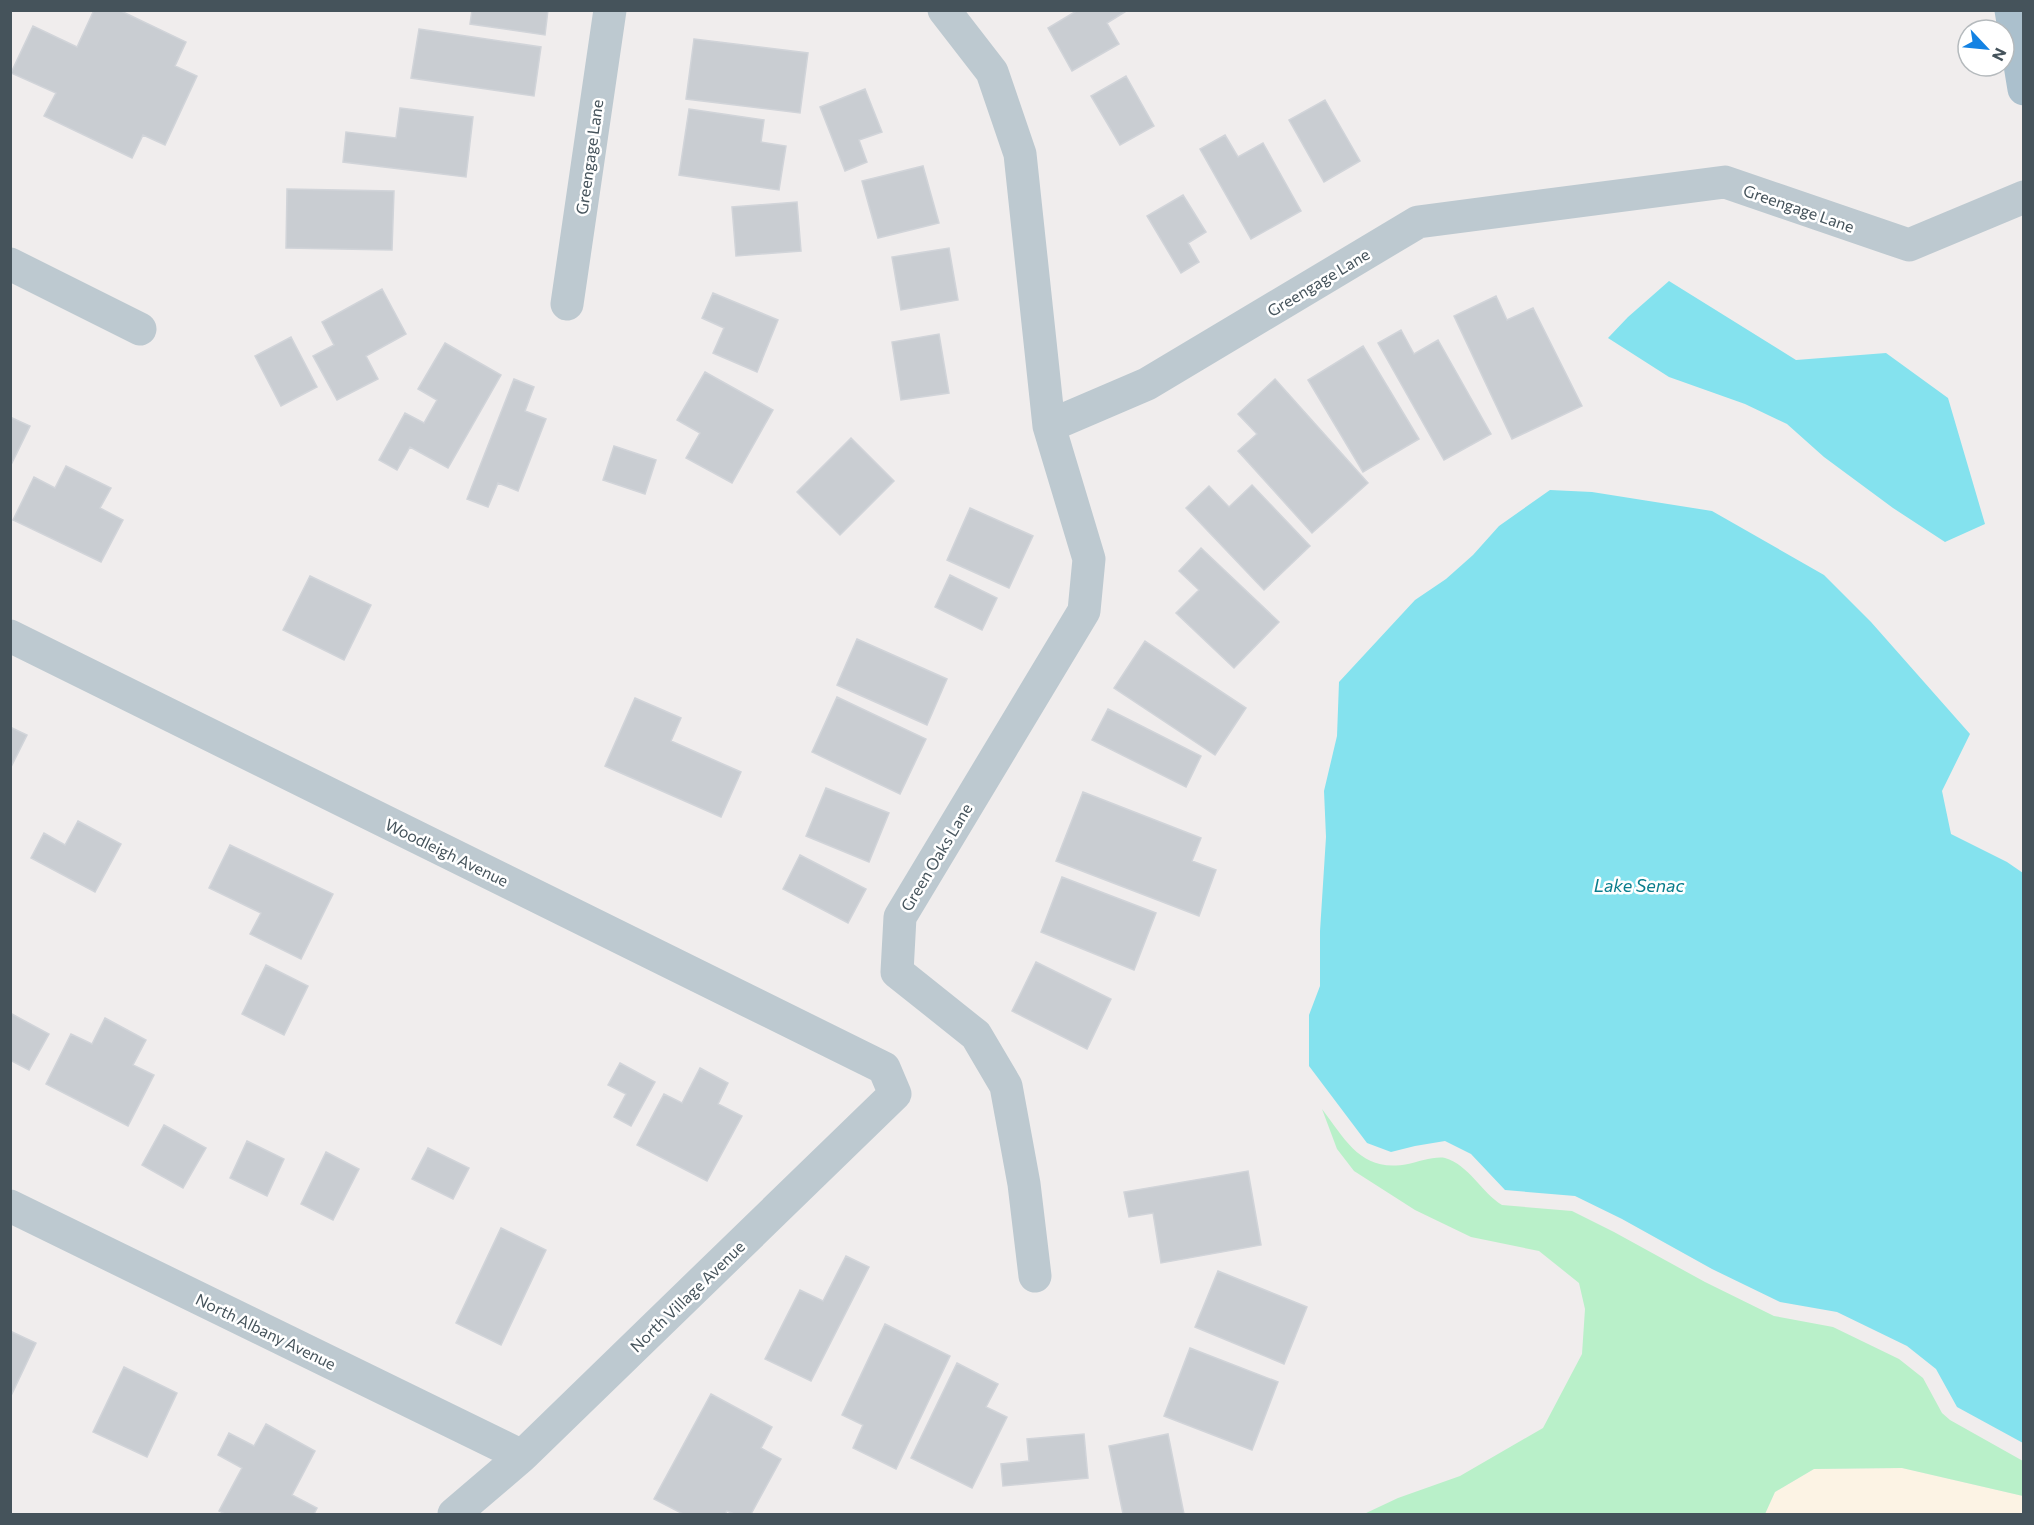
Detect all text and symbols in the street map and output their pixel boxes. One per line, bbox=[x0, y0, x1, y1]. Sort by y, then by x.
north arrow bbox=[1956, 18, 2016, 78]
text: N bbox=[1989, 45, 2011, 64]
street label: Greengage Lane bbox=[572, 98, 606, 216]
street label: Greengage Lane bbox=[1741, 180, 1857, 236]
street label: Greengage Lane bbox=[1263, 244, 1373, 320]
street label: Green Oaks Lane bbox=[896, 800, 976, 914]
street label: Woodleigh Avenue bbox=[382, 814, 512, 890]
water label: Lake Senac bbox=[1594, 874, 1684, 896]
street label: North Village Avenue bbox=[626, 1236, 748, 1356]
street label: North Albany Avenue bbox=[193, 1289, 339, 1373]

